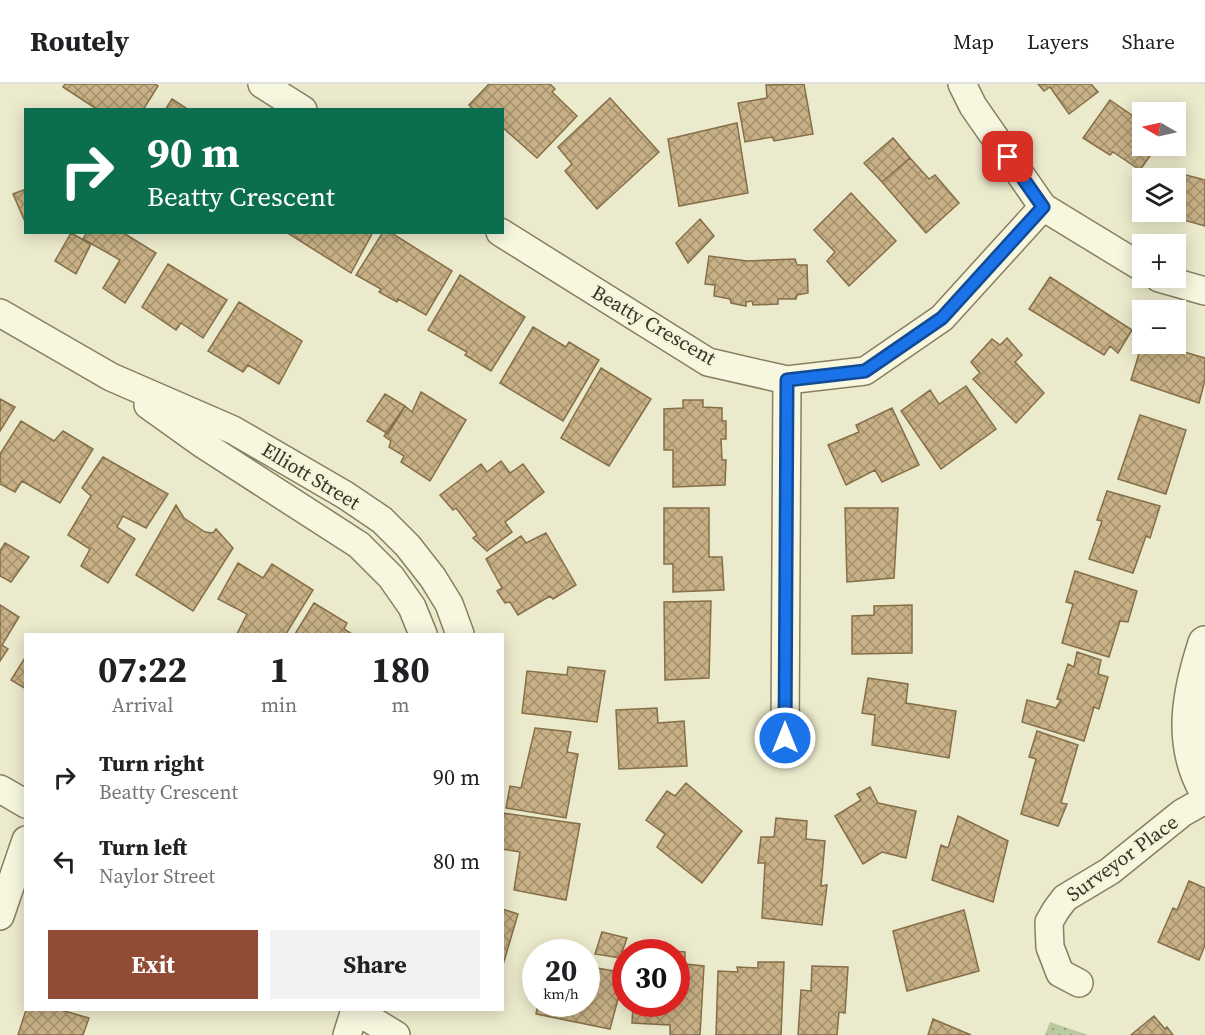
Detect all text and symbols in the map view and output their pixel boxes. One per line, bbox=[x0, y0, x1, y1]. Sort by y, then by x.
text: Routely bbox=[30, 22, 129, 60]
text: Map bbox=[953, 27, 994, 56]
text: Layers bbox=[1027, 27, 1089, 56]
text: Share bbox=[1122, 27, 1175, 56]
north arrow bbox=[1132, 102, 1186, 156]
map controls bbox=[1132, 102, 1186, 354]
text: 90 m bbox=[147, 123, 240, 181]
pin bbox=[982, 131, 1033, 182]
icon: right bbox=[48, 132, 126, 210]
icon: arrive bbox=[991, 140, 1024, 173]
button: layers bbox=[1132, 168, 1186, 222]
text: Beatty Crescent bbox=[147, 178, 335, 215]
button: + bbox=[1132, 234, 1186, 288]
street label: Beatty Crescent bbox=[587, 278, 722, 372]
button: − bbox=[1132, 300, 1186, 354]
street label: Elliott Street bbox=[257, 436, 366, 517]
text: 07:22 bbox=[98, 645, 187, 694]
text: 1 bbox=[269, 645, 289, 694]
text: 180 bbox=[371, 645, 430, 694]
text: Arrival bbox=[112, 691, 173, 719]
text: min bbox=[261, 691, 297, 719]
text: m bbox=[392, 691, 410, 719]
position arrow bbox=[753, 706, 817, 770]
text: Turn right bbox=[99, 748, 204, 778]
icon: right bbox=[48, 761, 81, 794]
text: 90 m bbox=[433, 762, 480, 792]
text: Beatty Crescent bbox=[99, 778, 238, 806]
street label: Surveyor Place bbox=[1061, 808, 1183, 908]
text: Turn left bbox=[99, 832, 187, 862]
icon: left bbox=[48, 845, 81, 878]
text: 80 m bbox=[433, 846, 480, 876]
text: Naylor Street bbox=[99, 862, 215, 890]
button: Exit bbox=[48, 930, 258, 999]
button: Share bbox=[270, 930, 480, 999]
speed limit sign: 30 bbox=[612, 939, 690, 1017]
text: 20 bbox=[545, 950, 577, 991]
text: km/h bbox=[543, 983, 579, 1004]

